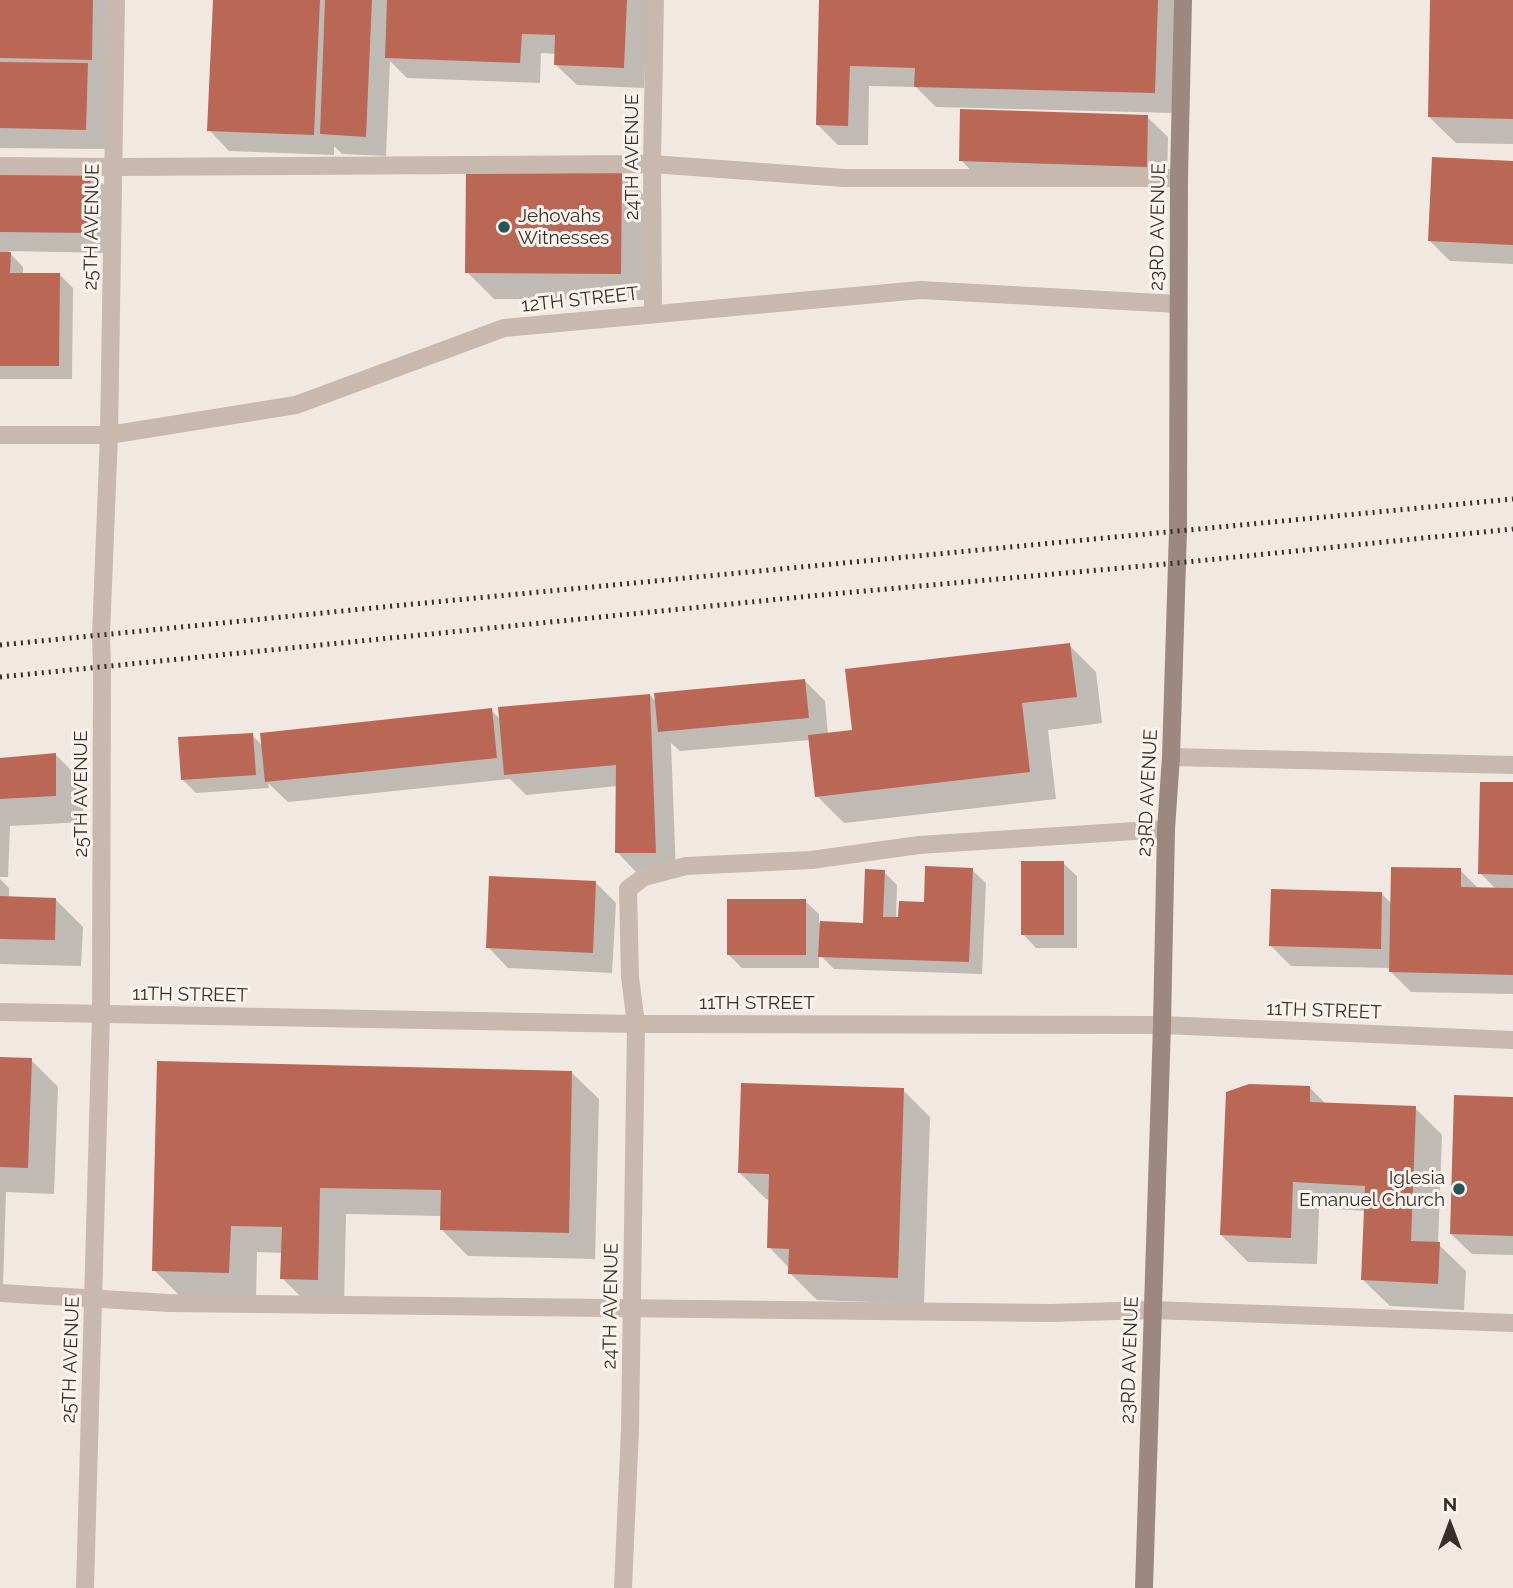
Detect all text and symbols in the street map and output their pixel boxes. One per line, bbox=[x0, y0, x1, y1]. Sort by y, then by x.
street label: 24TH AVENUE bbox=[621, 94, 643, 220]
street label: 25TH AVENUE bbox=[79, 163, 105, 291]
street label: 23RD AVENUE bbox=[1145, 163, 1171, 291]
place label: Jehovahs Witnesses bbox=[518, 205, 609, 249]
marker: Jehovahs Witnesses bbox=[496, 219, 512, 235]
street label: 12TH STREET bbox=[520, 283, 640, 317]
street label: 23RD AVENUE bbox=[1133, 729, 1163, 857]
street label: 25TH AVENUE bbox=[70, 731, 92, 857]
street label: 11TH STREET bbox=[132, 983, 248, 1007]
street label: 11TH STREET bbox=[699, 992, 815, 1014]
street label: 11TH STREET bbox=[1266, 998, 1382, 1024]
place label: Iglesia Emanuel Church bbox=[1299, 1167, 1445, 1211]
marker: Iglesia Emanuel Church bbox=[1451, 1181, 1467, 1197]
street label: 24TH AVENUE bbox=[598, 1243, 624, 1369]
street label: 25TH AVENUE bbox=[57, 1296, 85, 1424]
street label: 23RD AVENUE bbox=[1116, 1296, 1144, 1424]
north arrow bbox=[1415, 1490, 1485, 1560]
text: N bbox=[1443, 1493, 1457, 1515]

